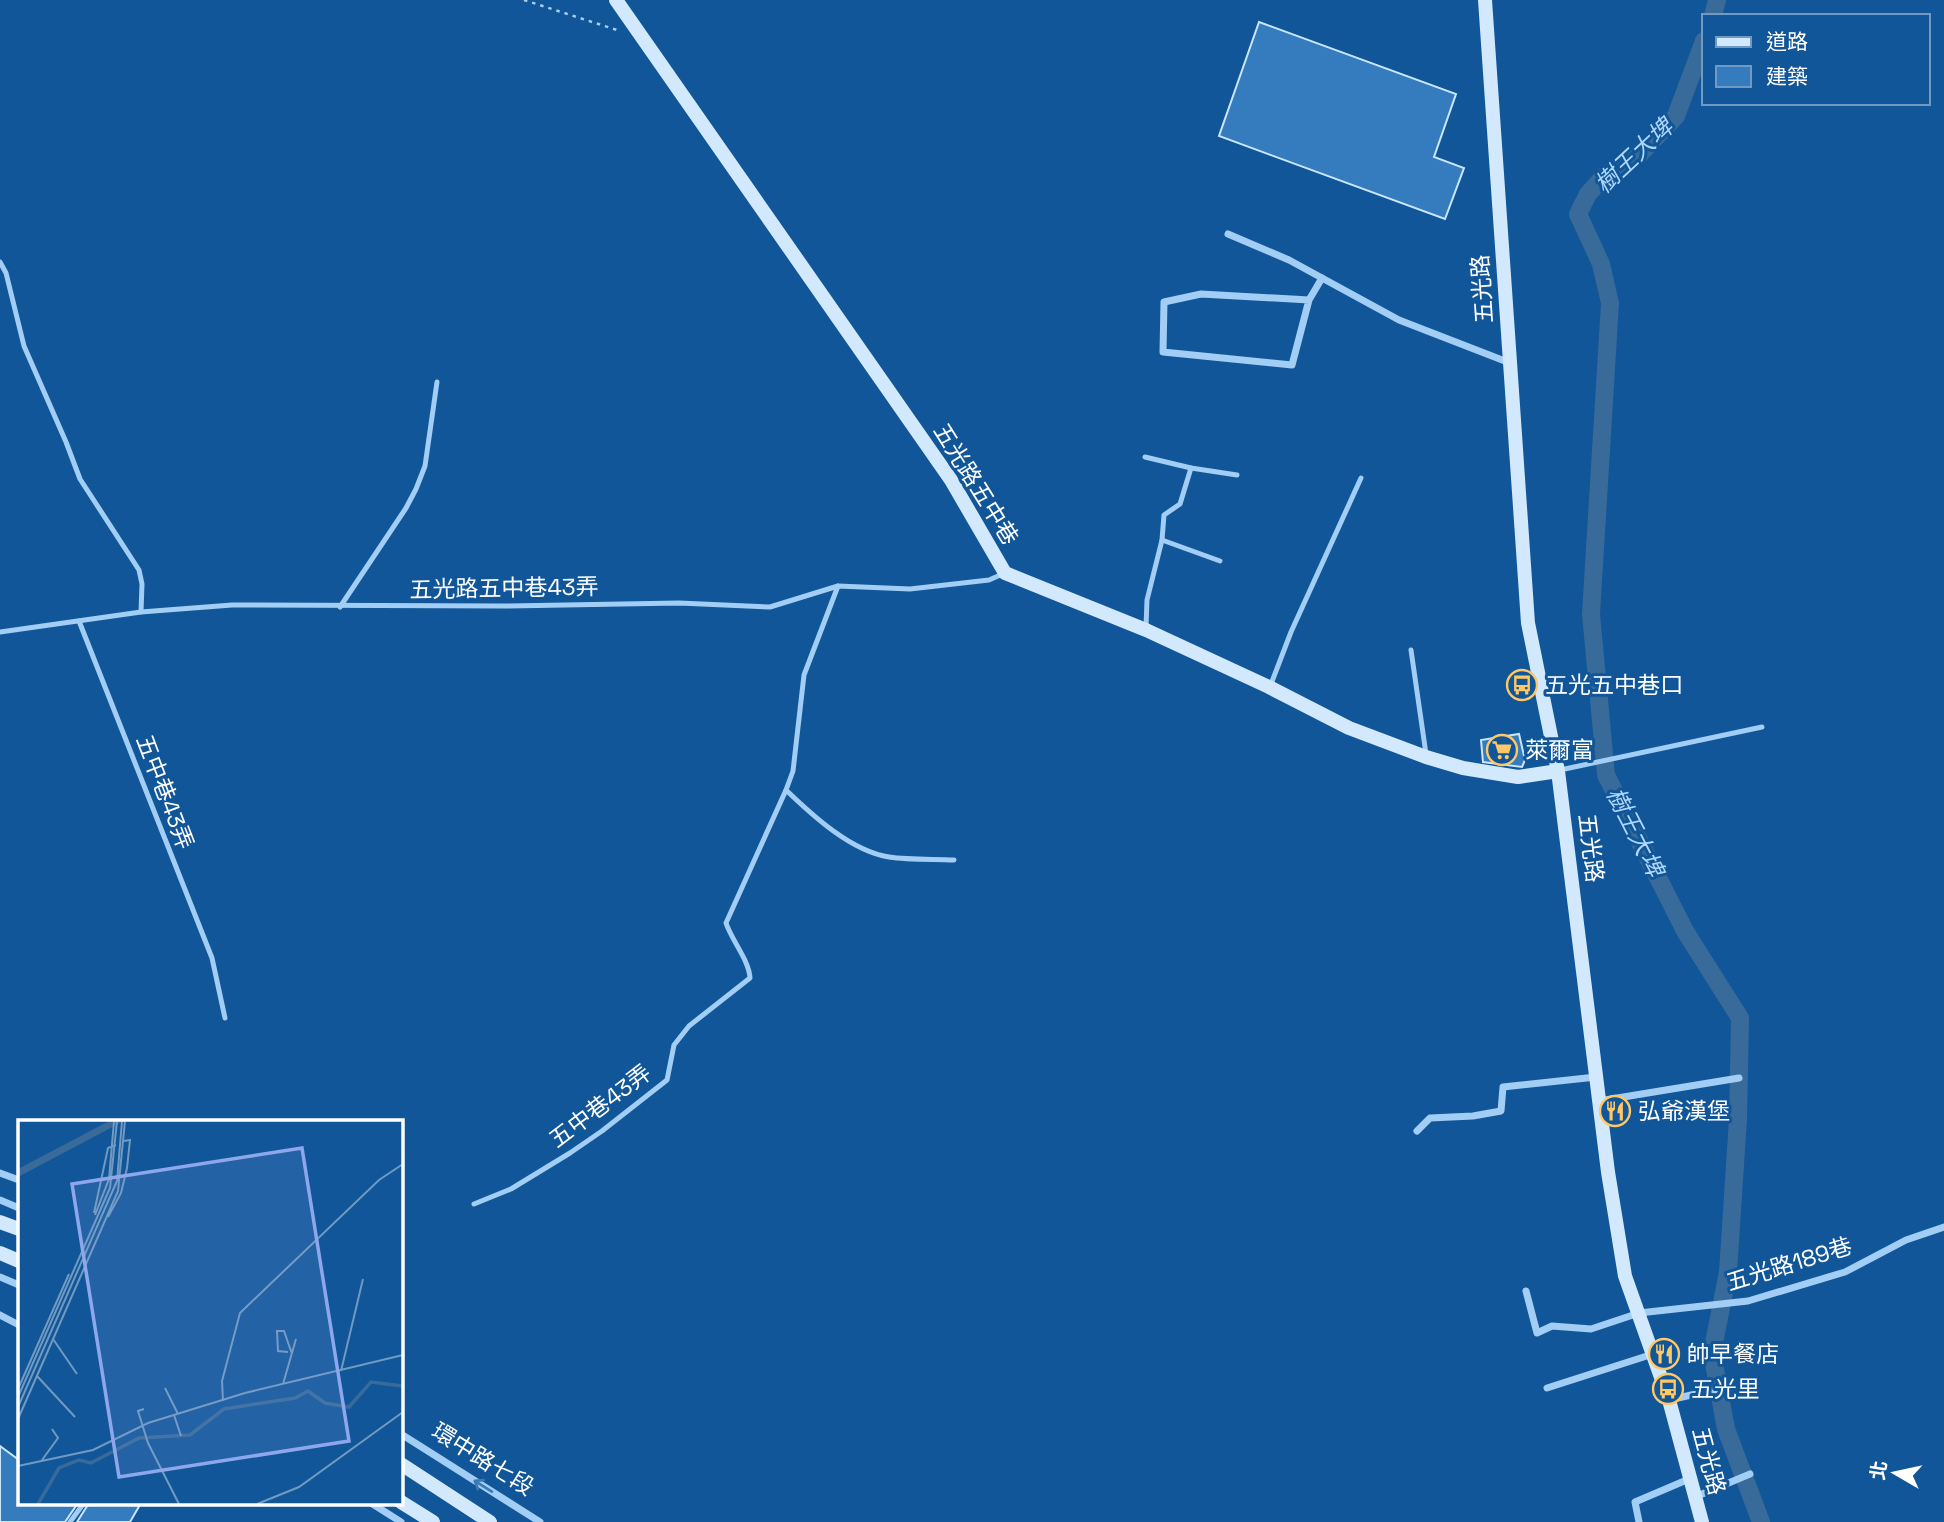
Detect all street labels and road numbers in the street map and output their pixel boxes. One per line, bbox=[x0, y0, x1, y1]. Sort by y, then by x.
street label: 五光路 bbox=[1465, 254, 1499, 324]
street label: 五光路五中巷 bbox=[927, 418, 1025, 550]
street label: 五光路五中巷43弄 bbox=[409, 571, 599, 605]
street label: 五中巷43弄 bbox=[129, 730, 201, 854]
street label: 五光路 bbox=[1572, 812, 1610, 884]
street label: 五中巷43弄 bbox=[543, 1058, 657, 1154]
street label: 五光路189巷 bbox=[1722, 1231, 1856, 1297]
street label: 環中路七段 bbox=[426, 1416, 540, 1502]
street label: 五光路 bbox=[1686, 1424, 1732, 1498]

